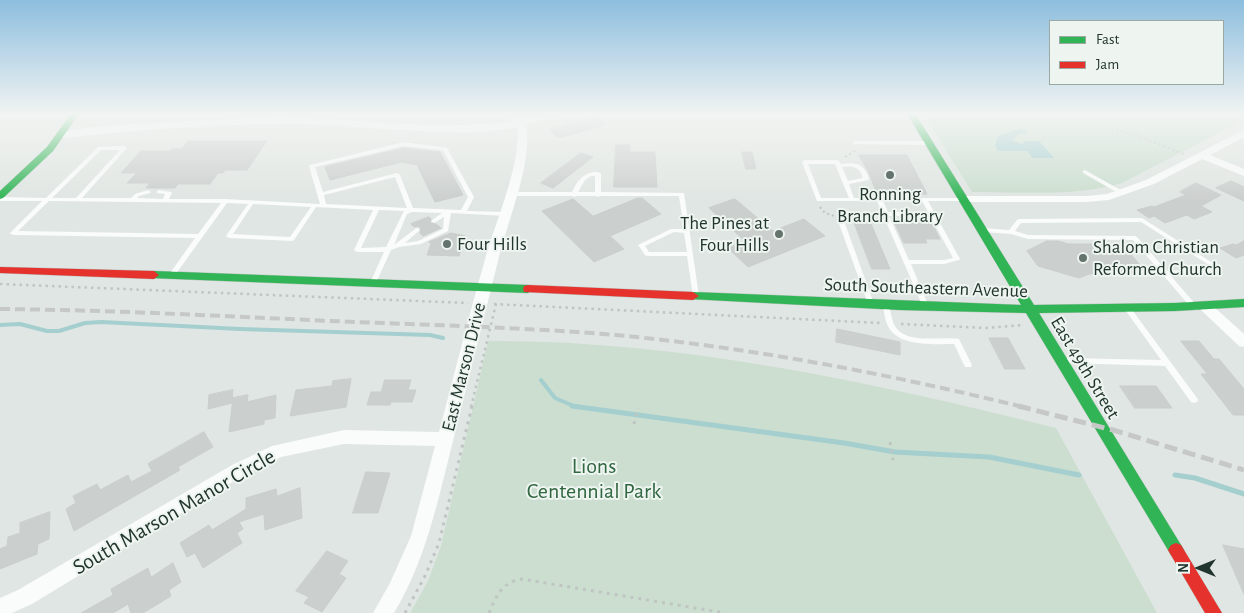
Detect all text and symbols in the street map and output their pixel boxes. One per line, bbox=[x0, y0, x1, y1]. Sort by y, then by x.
legend bbox=[1049, 20, 1224, 85]
text: Fast bbox=[1096, 32, 1119, 47]
text: Jam bbox=[1096, 57, 1119, 72]
marker: Ronning Branch Library bbox=[884, 169, 896, 181]
place label: Ronning Branch Library bbox=[837, 183, 943, 227]
place label: The Pines at Four Hills bbox=[680, 212, 769, 256]
marker: The Pines at Four Hills bbox=[773, 228, 785, 240]
place label: Four Hills bbox=[457, 233, 527, 255]
place label: Shalom Christian Reformed Church bbox=[1093, 236, 1222, 280]
marker: Four Hills bbox=[441, 238, 453, 250]
marker: Shalom Christian Reformed Church bbox=[1077, 252, 1089, 264]
street label: South Southeastern Avenue bbox=[824, 273, 1028, 303]
street label: East Marson Drive bbox=[437, 300, 491, 434]
street label: East 49th Street bbox=[1045, 313, 1125, 423]
street label: South Marson Manor Circle bbox=[68, 443, 280, 581]
park label: Lions Centennial Park bbox=[527, 453, 661, 504]
north arrow bbox=[1174, 543, 1224, 593]
text: N bbox=[1177, 563, 1191, 573]

